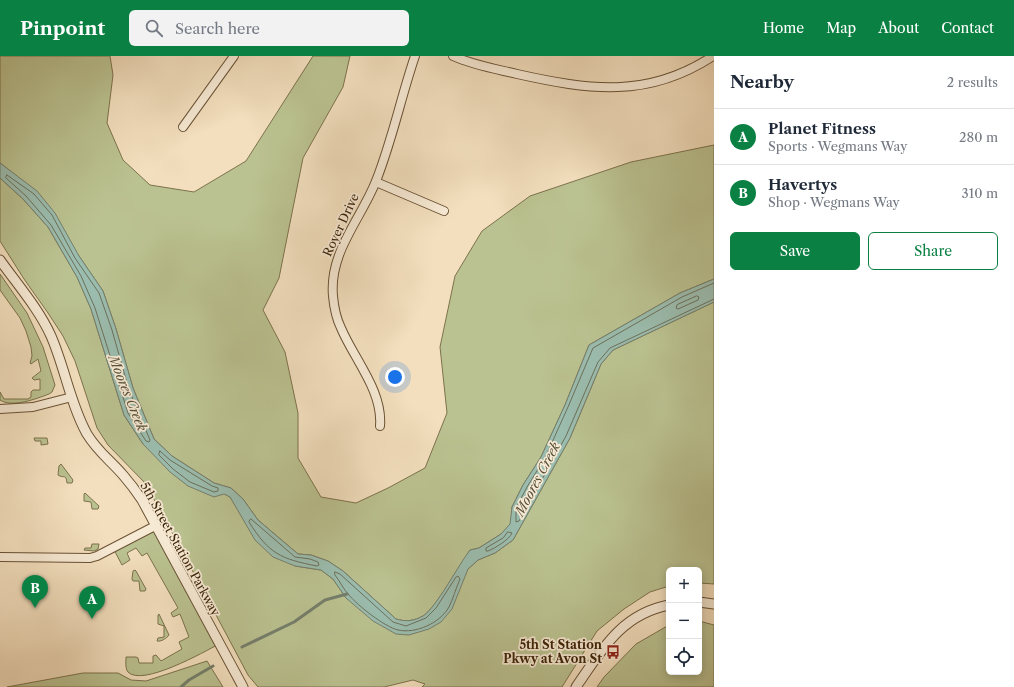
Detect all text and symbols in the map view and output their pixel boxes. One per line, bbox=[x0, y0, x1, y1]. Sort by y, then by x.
search box bbox=[129, 10, 409, 46]
text: Pinpoint bbox=[20, 17, 105, 40]
icon: search bbox=[143, 17, 165, 39]
text: Search here bbox=[175, 19, 260, 38]
text: Home bbox=[763, 19, 804, 37]
text: Map bbox=[826, 19, 856, 37]
text: About bbox=[878, 19, 919, 37]
text: Contact bbox=[941, 19, 994, 37]
text: Nearby bbox=[730, 72, 794, 92]
text: 2 results bbox=[947, 74, 998, 90]
text: Planet Fitness bbox=[768, 119, 876, 138]
text: A bbox=[738, 129, 748, 145]
text: 280 m bbox=[959, 129, 998, 145]
text: Sports · Wegmans Way bbox=[768, 138, 907, 154]
text: Havertys bbox=[768, 175, 837, 194]
text: B bbox=[738, 185, 748, 201]
text: 310 m bbox=[962, 185, 998, 201]
street label: Royer Drive bbox=[319, 191, 362, 259]
text: Shop · Wegmans Way bbox=[768, 194, 900, 210]
button: Save bbox=[730, 232, 860, 270]
button: Share bbox=[868, 232, 998, 270]
water label: Moores Creek bbox=[105, 351, 151, 434]
your location bbox=[385, 367, 405, 387]
water label: Moores Creek bbox=[510, 439, 563, 520]
street label: 5th Street Station Parkway bbox=[137, 479, 224, 618]
map controls bbox=[666, 567, 702, 675]
button: + bbox=[666, 567, 702, 603]
pin: B bbox=[22, 575, 48, 608]
pin: A bbox=[79, 586, 105, 619]
button: − bbox=[666, 603, 702, 639]
place label: 5th St Station Pkwy at Avon St bbox=[503, 637, 603, 666]
button: locate bbox=[666, 639, 702, 675]
bus stop icon: 5th St Station Pkwy at Avon St bbox=[605, 644, 621, 660]

